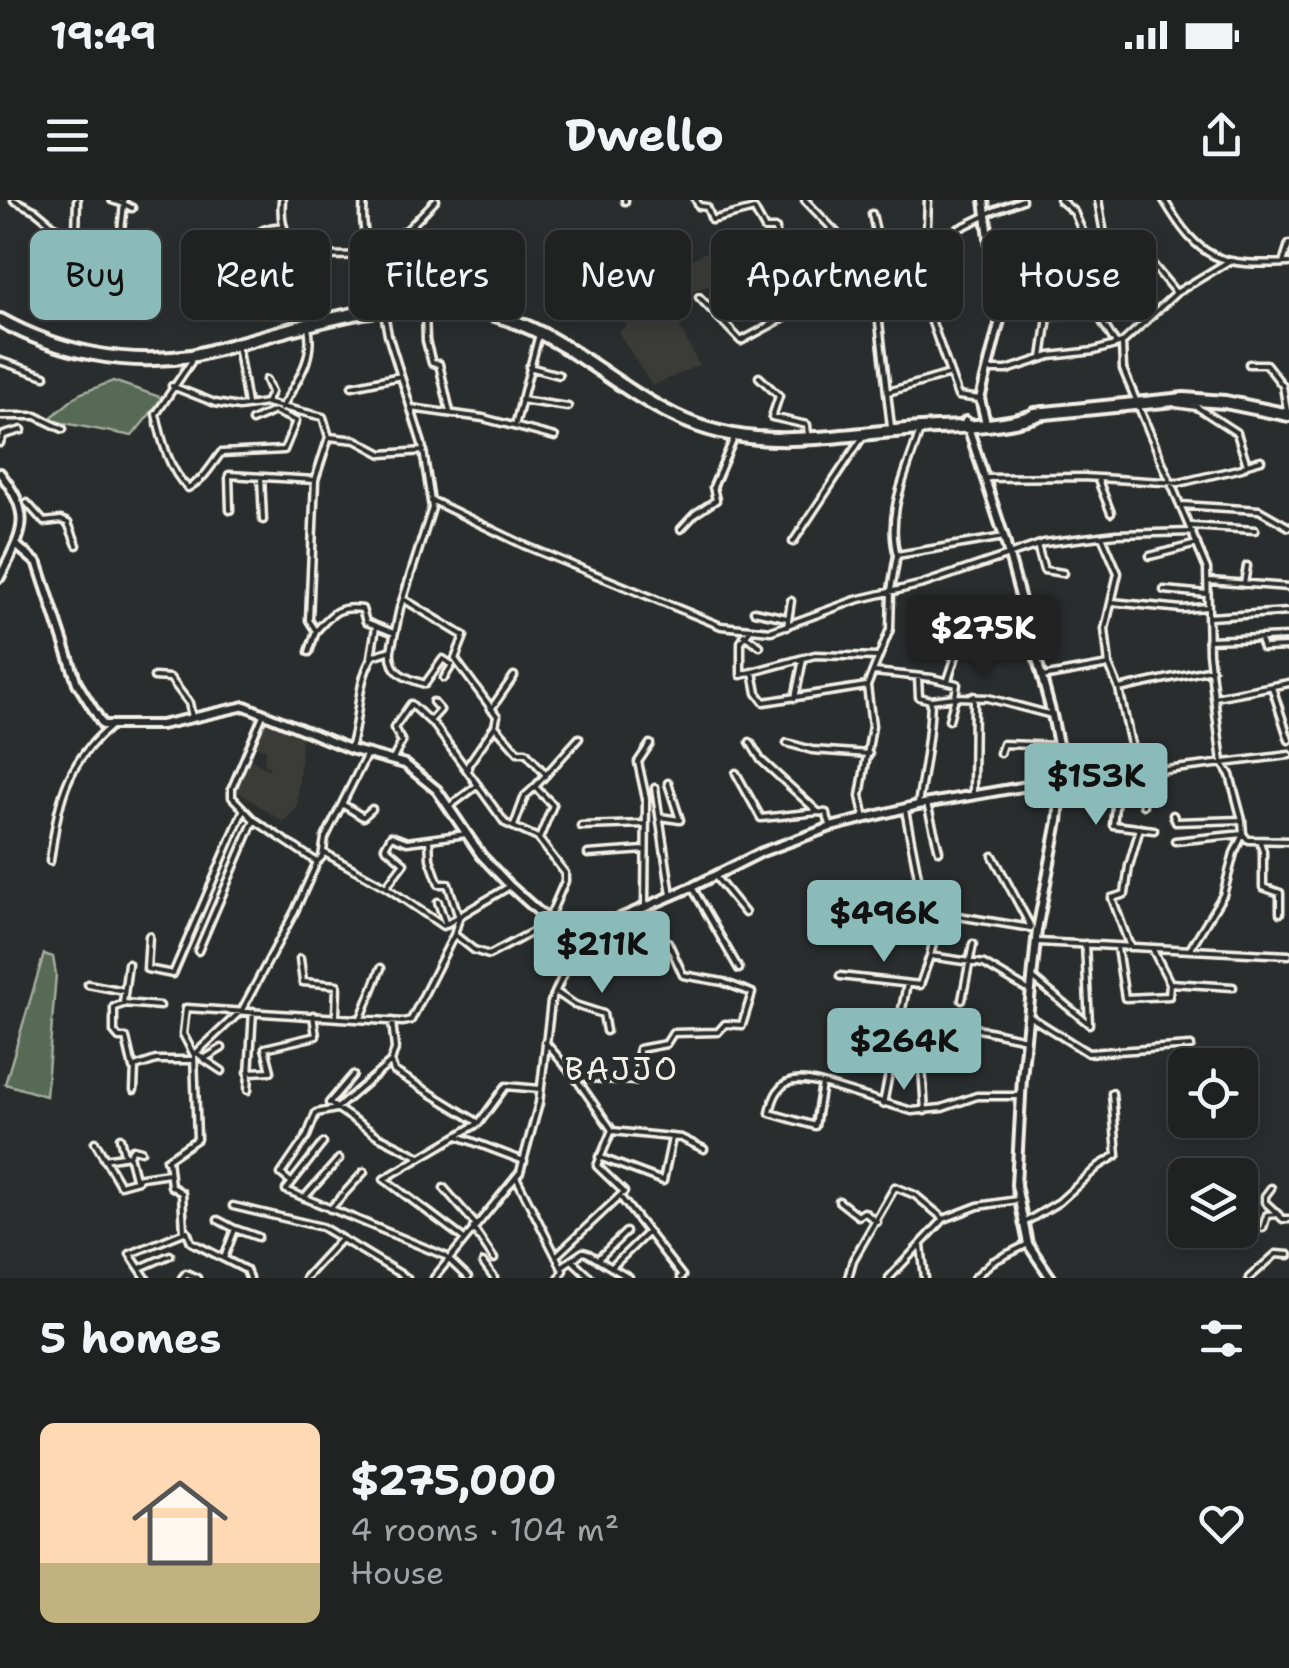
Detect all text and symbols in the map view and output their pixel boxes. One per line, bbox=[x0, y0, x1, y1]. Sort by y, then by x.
text: 19:49 bbox=[50, 10, 156, 61]
text: Dwello bbox=[565, 105, 724, 165]
icon: menu bbox=[40, 108, 95, 163]
icon: share bbox=[1194, 108, 1249, 163]
chip: Buy bbox=[30, 230, 161, 320]
chip: Rent bbox=[181, 230, 330, 320]
chip: Filters bbox=[350, 230, 525, 320]
chip: New bbox=[545, 230, 691, 320]
chip: Apartment bbox=[711, 230, 963, 320]
chip: House bbox=[983, 230, 1156, 320]
pin: $275K bbox=[913, 595, 1053, 680]
text: $275K bbox=[930, 606, 1036, 649]
pin: $153K bbox=[1026, 743, 1166, 828]
text: $153K bbox=[1046, 754, 1146, 797]
pin: $496K bbox=[814, 880, 954, 965]
text: $496K bbox=[829, 891, 939, 934]
pin: $211K bbox=[532, 911, 672, 996]
text: $211K bbox=[556, 922, 648, 965]
pin: $264K bbox=[834, 1008, 974, 1093]
text: $264K bbox=[849, 1019, 959, 1062]
district label: BAJJO bbox=[565, 1047, 679, 1090]
map controls bbox=[1168, 1048, 1258, 1248]
button: locate bbox=[1168, 1048, 1258, 1138]
button: layers bbox=[1168, 1158, 1258, 1248]
text: 5 homes bbox=[40, 1310, 221, 1366]
icon: filters bbox=[1194, 1311, 1249, 1366]
text: $275,000 bbox=[350, 1452, 557, 1508]
icon: home bbox=[120, 1463, 240, 1583]
icon: heart bbox=[1194, 1496, 1249, 1551]
text: 4 rooms · 104 m² bbox=[350, 1508, 619, 1551]
text: House bbox=[350, 1551, 444, 1594]

